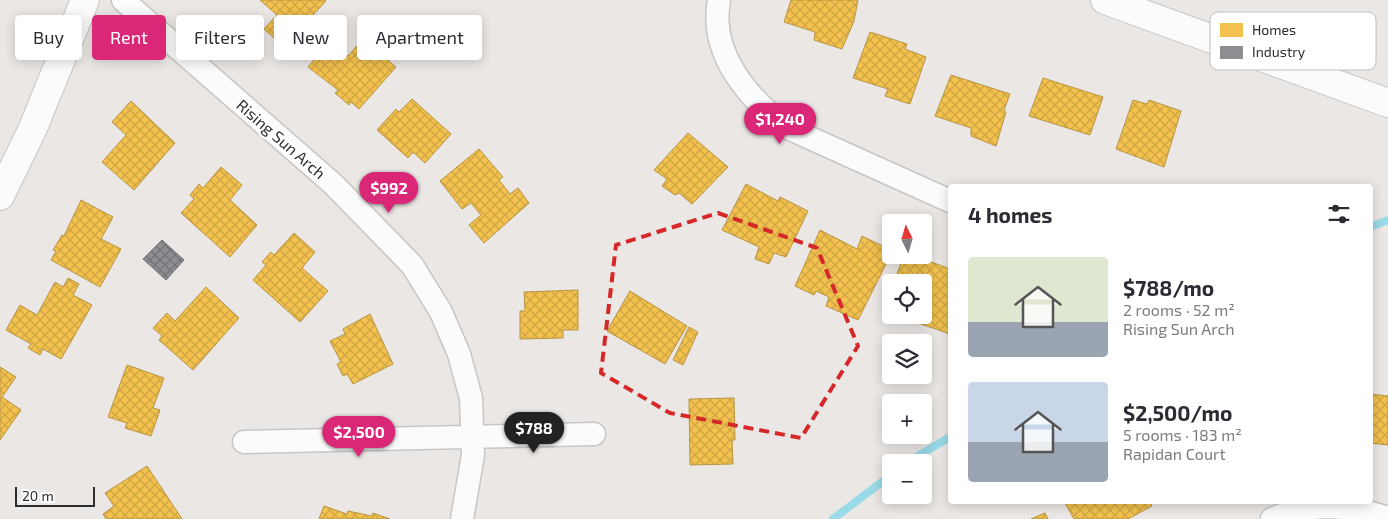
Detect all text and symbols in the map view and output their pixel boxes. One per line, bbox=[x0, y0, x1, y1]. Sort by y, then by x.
legend bbox=[1210, 12, 1376, 70]
chip: Buy bbox=[15, 15, 82, 60]
chip: Rent bbox=[92, 15, 166, 60]
chip: Filters bbox=[176, 15, 264, 60]
chip: New bbox=[274, 15, 347, 60]
chip: Apartment bbox=[357, 15, 482, 60]
text: Homes bbox=[1252, 21, 1296, 38]
text: Industry bbox=[1252, 43, 1306, 60]
street label: Rising Sun Arch bbox=[233, 95, 330, 182]
pin: $1,240 bbox=[739, 102, 821, 145]
text: $1,240 bbox=[755, 109, 805, 128]
pin: $992 bbox=[359, 172, 419, 214]
text: $992 bbox=[370, 178, 408, 197]
icon: filters bbox=[1325, 200, 1353, 228]
text: 4 homes bbox=[968, 202, 1052, 227]
north arrow bbox=[882, 214, 932, 264]
map controls bbox=[882, 214, 932, 504]
button: locate bbox=[882, 274, 932, 324]
text: $788/mo bbox=[1123, 275, 1214, 300]
icon: home bbox=[1008, 277, 1068, 337]
text: 2 rooms · 52 m² bbox=[1123, 300, 1235, 319]
text: Rising Sun Arch bbox=[1123, 319, 1235, 338]
button: layers bbox=[882, 334, 932, 384]
button: + bbox=[882, 394, 932, 444]
text: $2,500/mo bbox=[1123, 400, 1232, 425]
icon: home bbox=[1008, 402, 1068, 462]
pin: $788 bbox=[504, 412, 564, 454]
pin: $2,500 bbox=[318, 416, 400, 458]
text: $788 bbox=[515, 418, 553, 437]
text: $2,500 bbox=[333, 422, 385, 441]
text: 5 rooms · 183 m² bbox=[1123, 425, 1242, 444]
text: Rapidan Court bbox=[1123, 444, 1226, 463]
button: − bbox=[882, 454, 932, 504]
scale bar bbox=[15, 484, 95, 507]
text: 20 m bbox=[22, 487, 54, 504]

